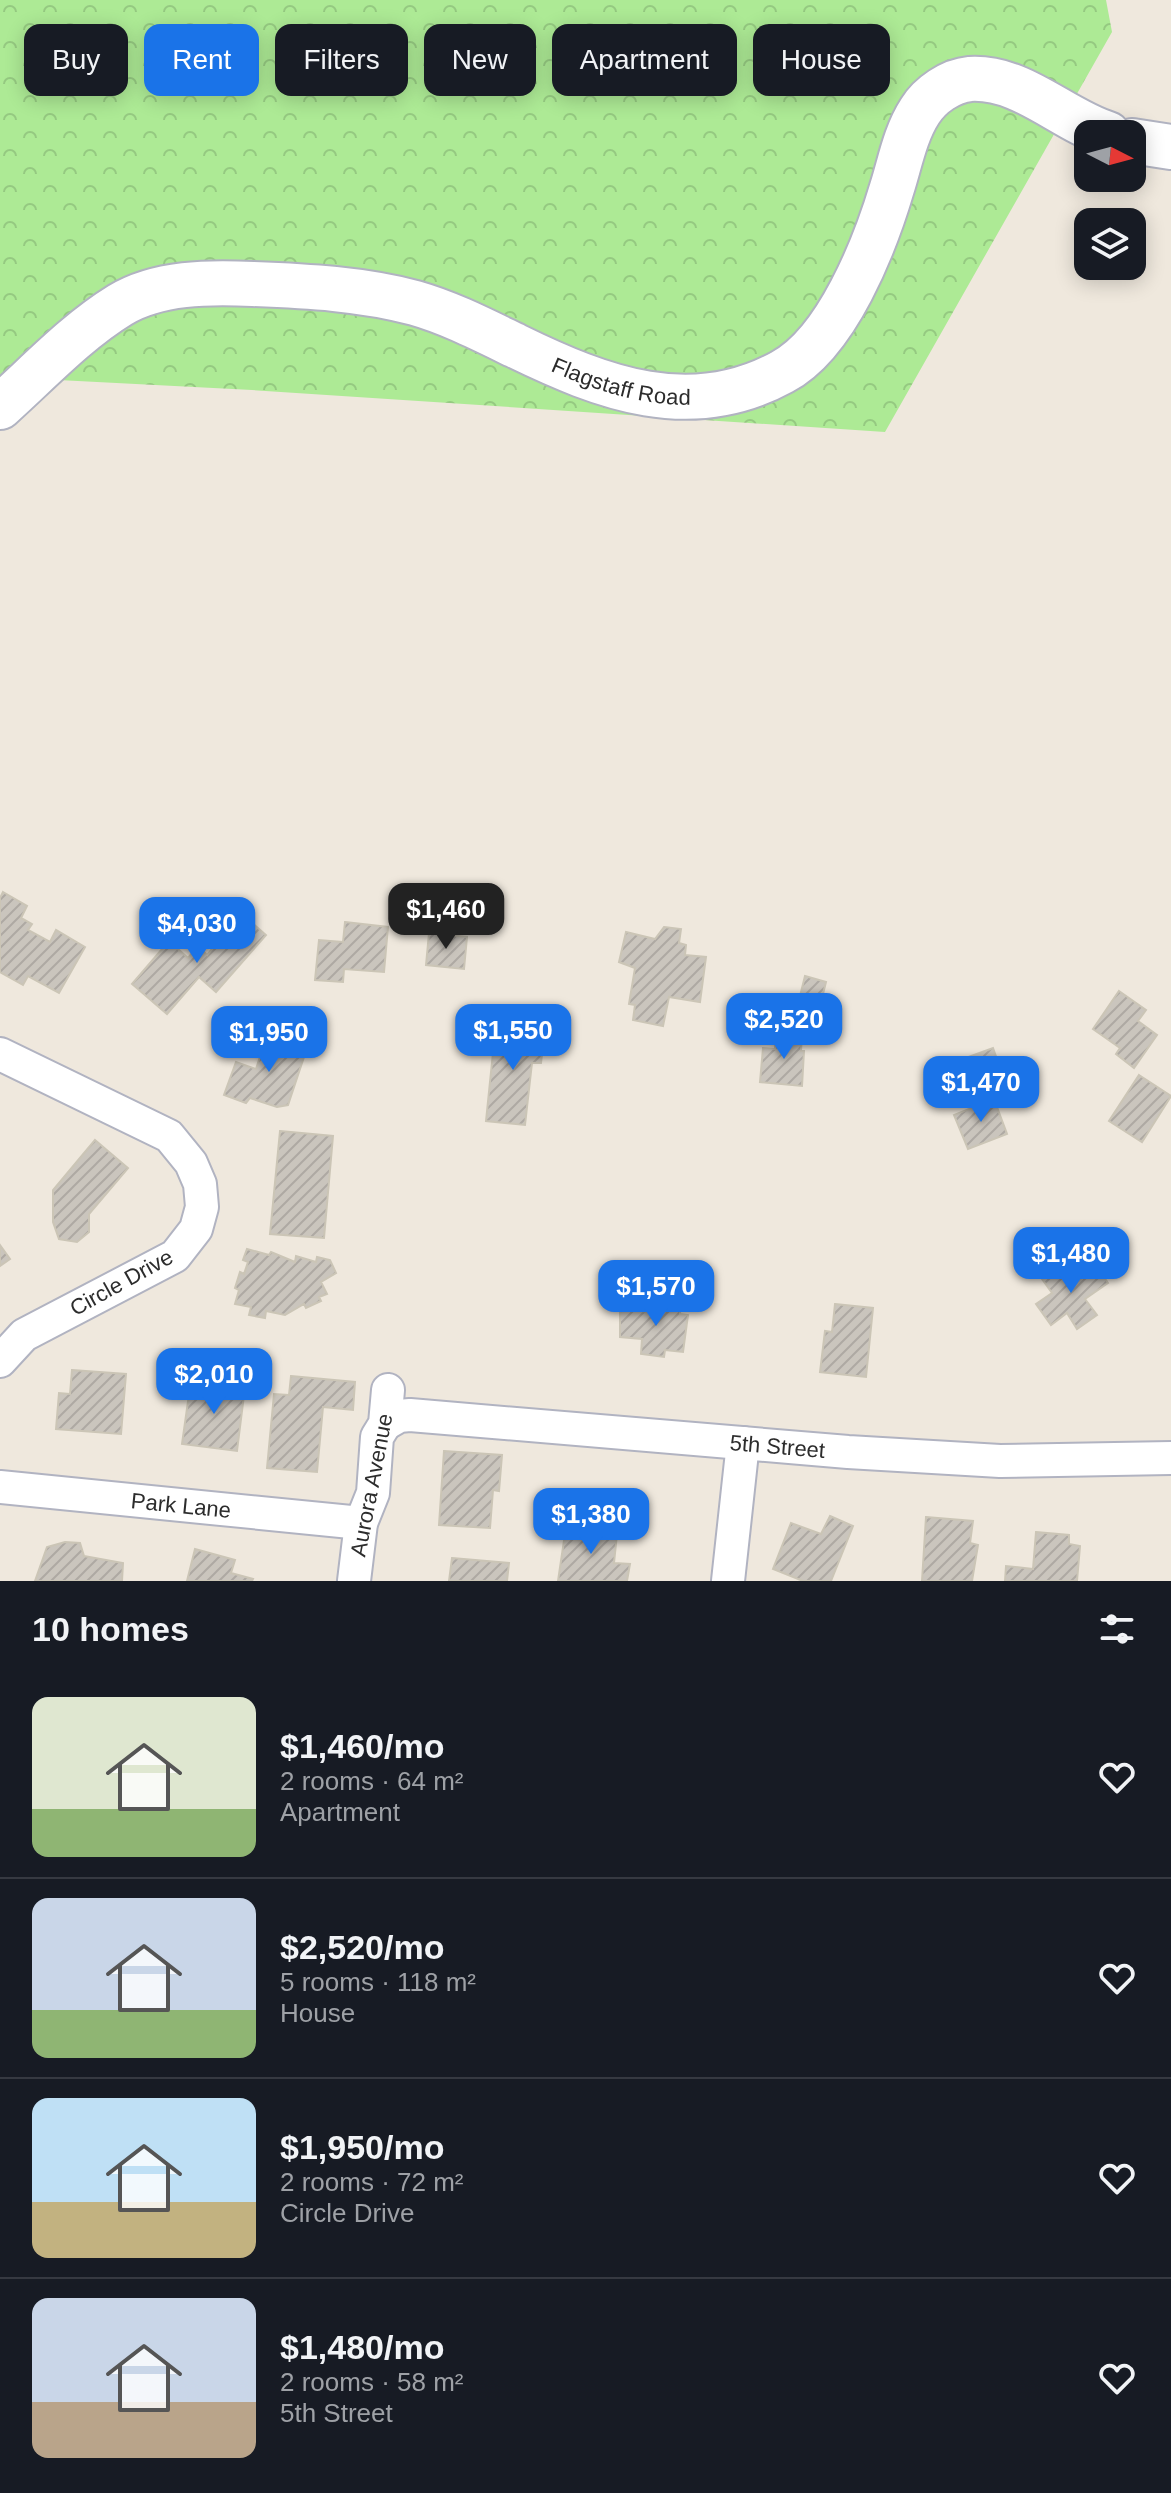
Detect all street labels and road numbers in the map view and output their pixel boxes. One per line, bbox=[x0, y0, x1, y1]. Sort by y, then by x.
street label: Flagstaff Road bbox=[548, 352, 691, 410]
street label: Circle Drive bbox=[65, 1244, 177, 1321]
street label: Aurora Avenue bbox=[345, 1411, 398, 1559]
street label: 5th Street bbox=[729, 1430, 826, 1463]
street label: Park Lane bbox=[130, 1488, 232, 1523]

